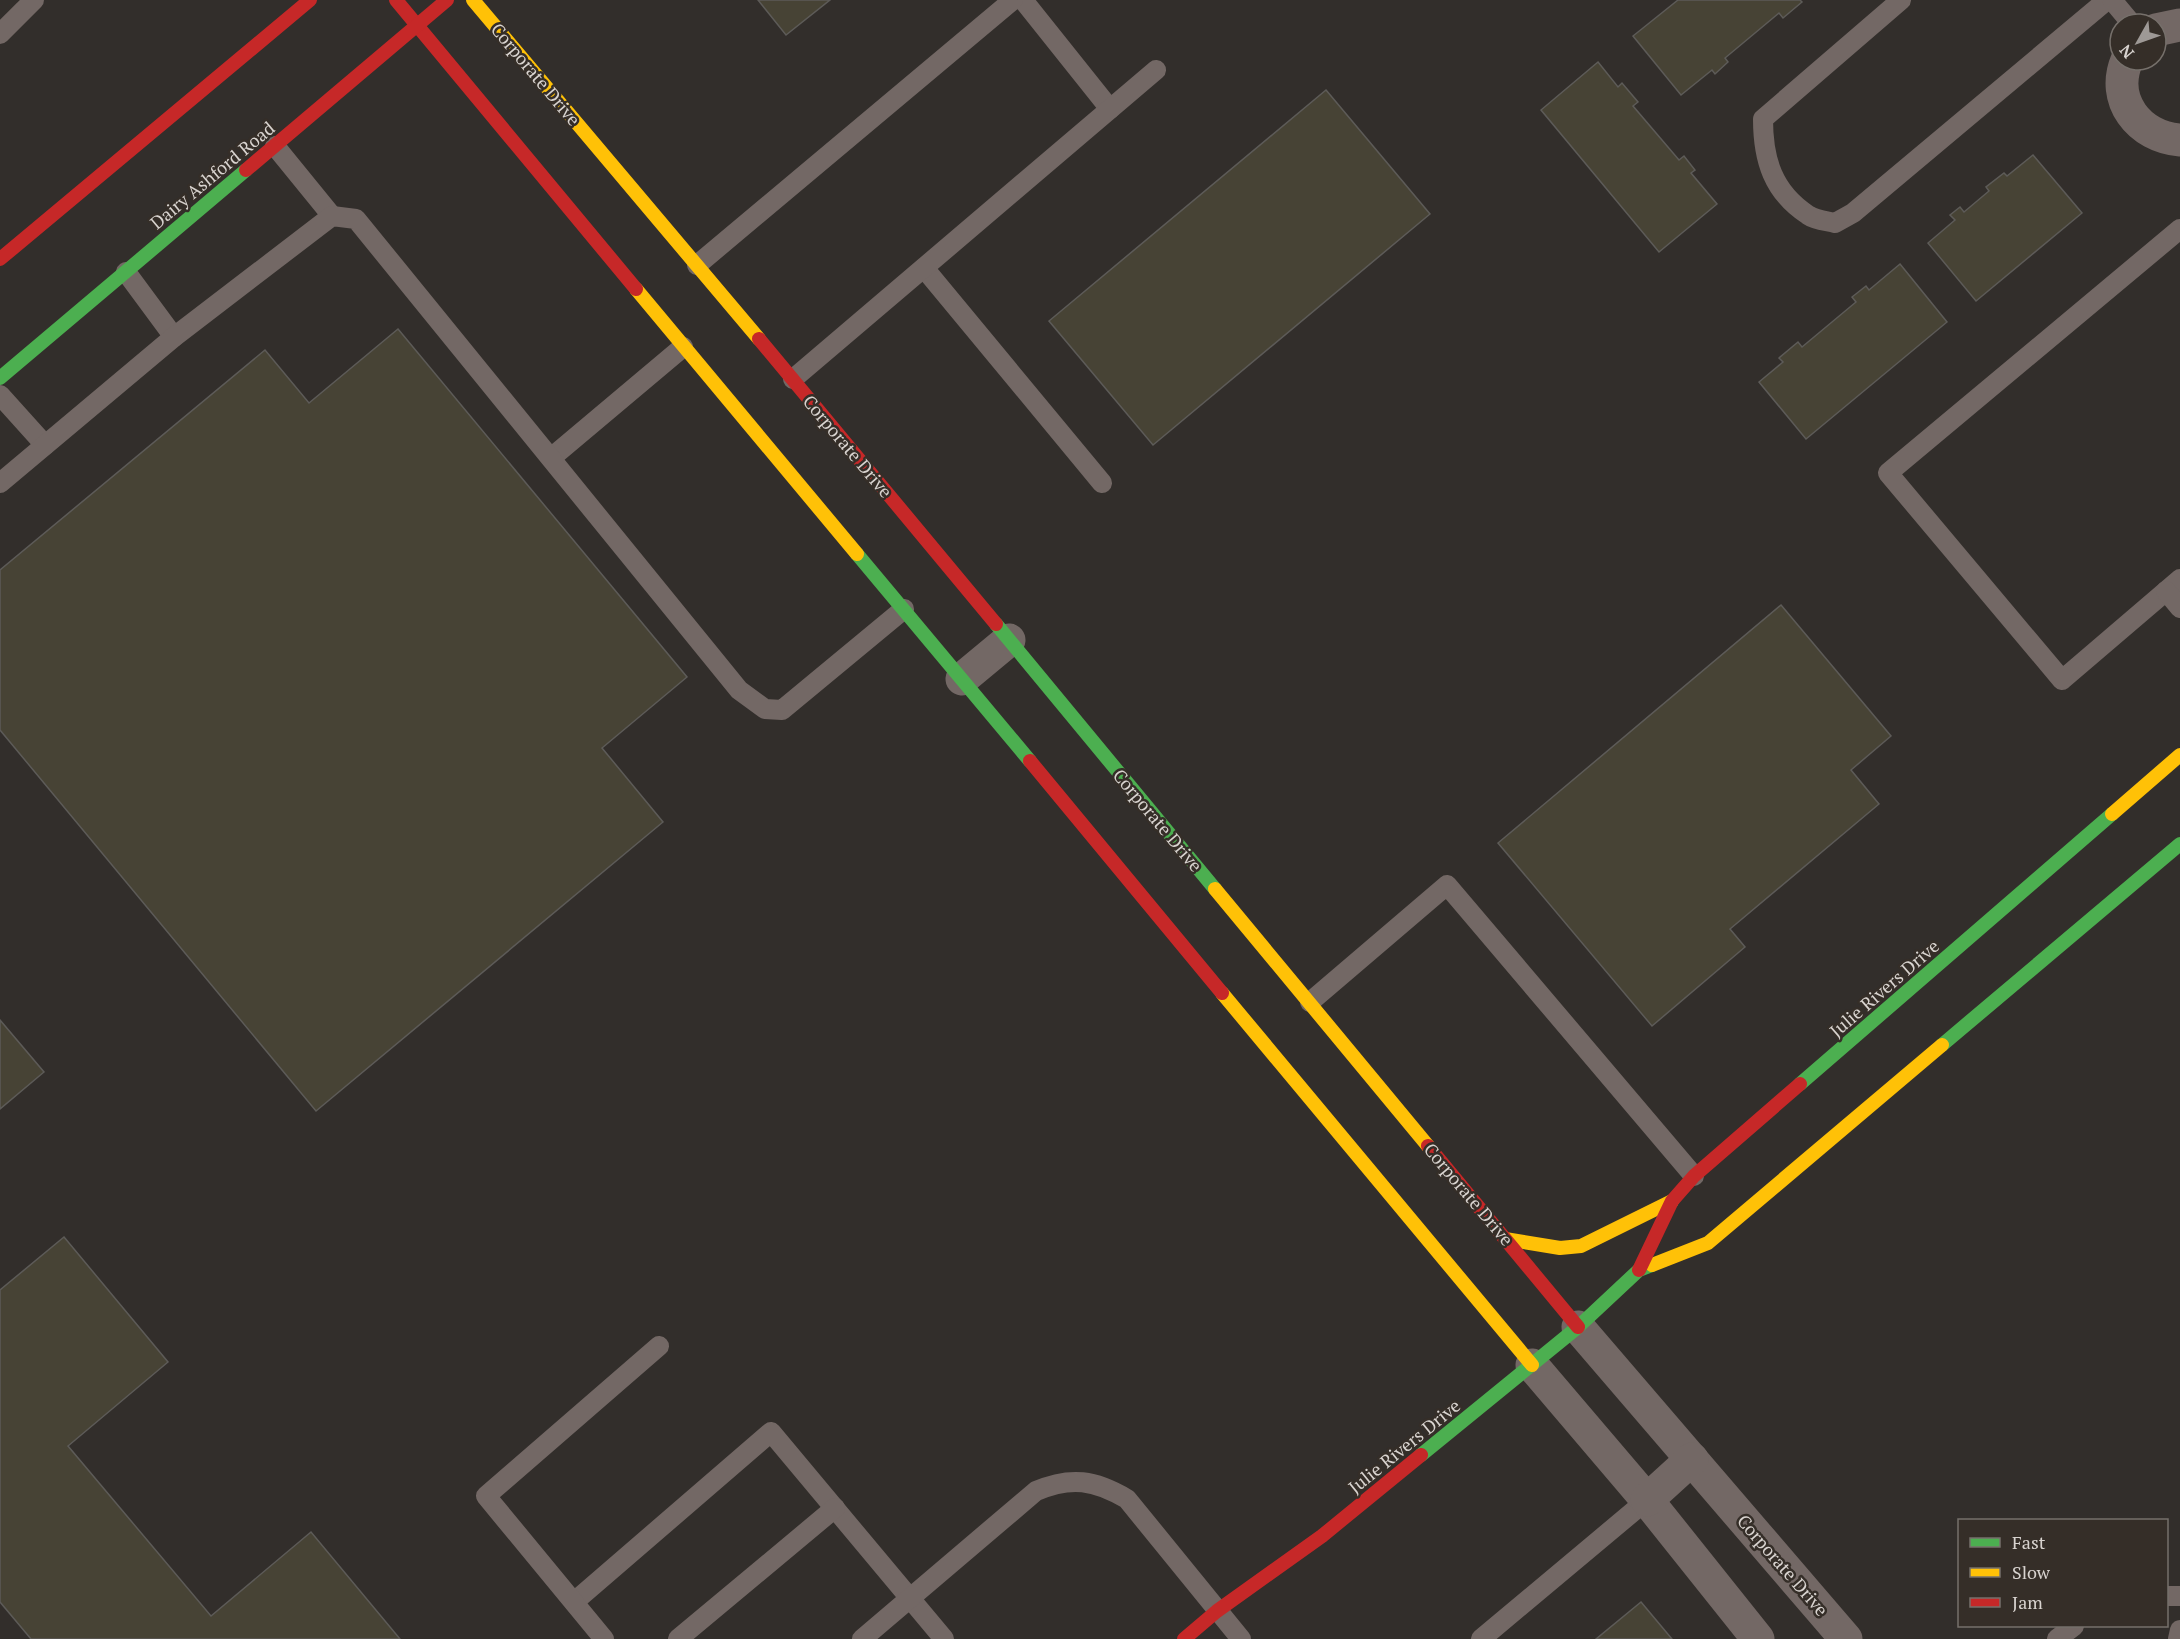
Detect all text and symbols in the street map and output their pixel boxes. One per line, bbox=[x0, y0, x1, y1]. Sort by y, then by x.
north arrow bbox=[2108, 12, 2168, 72]
street label: Corporate Drive bbox=[486, 18, 586, 130]
text: N bbox=[2114, 40, 2139, 63]
street label: Dairy Ashford Road bbox=[145, 116, 279, 234]
street label: Corporate Drive bbox=[798, 390, 898, 502]
street label: Corporate Drive bbox=[1108, 764, 1208, 876]
street label: Julie Rivers Drive bbox=[1824, 934, 1944, 1042]
street label: Corporate Drive bbox=[1419, 1138, 1519, 1250]
street label: Julie Rivers Drive bbox=[1343, 1393, 1465, 1499]
street label: Corporate Drive bbox=[1732, 1509, 1834, 1621]
legend bbox=[1958, 1519, 2168, 1627]
text: Fast bbox=[2012, 1530, 2046, 1554]
text: Slow bbox=[2012, 1560, 2051, 1584]
text: Jam bbox=[2012, 1590, 2043, 1614]

